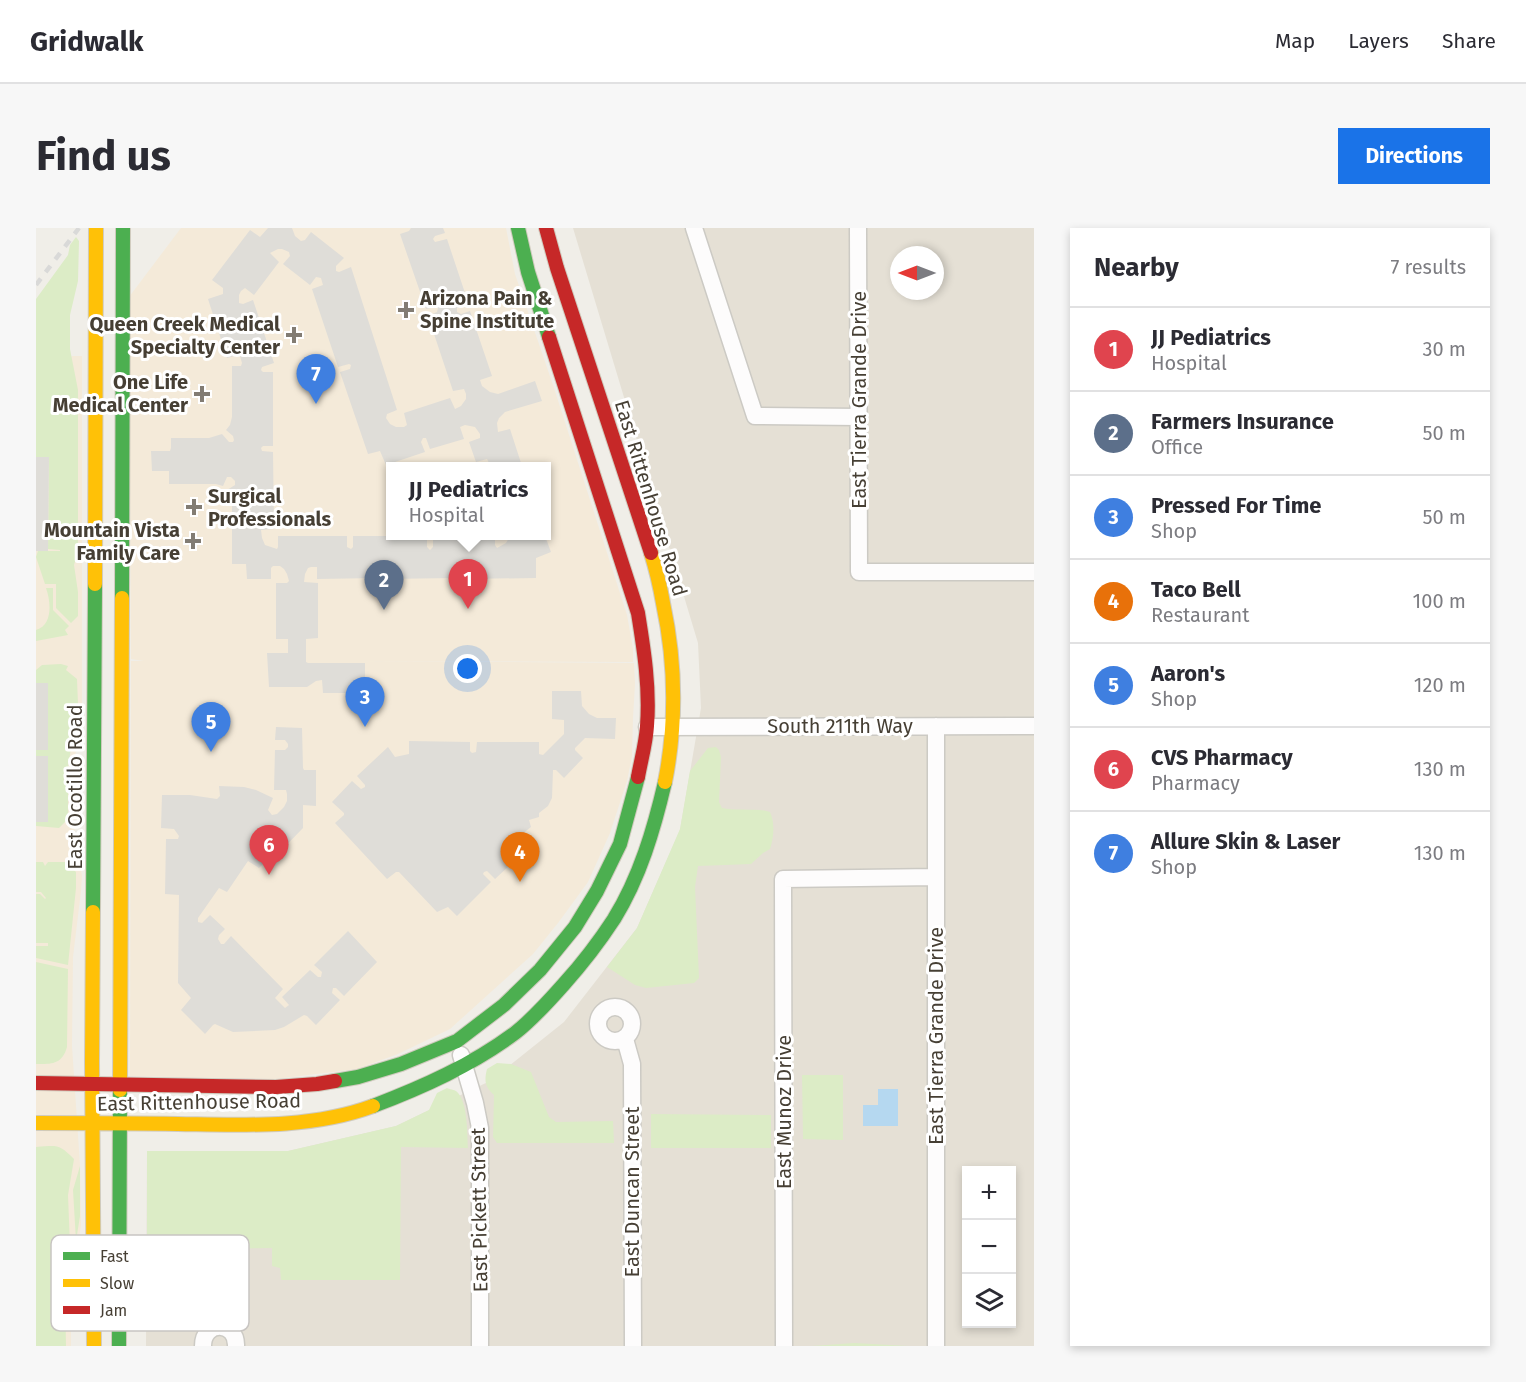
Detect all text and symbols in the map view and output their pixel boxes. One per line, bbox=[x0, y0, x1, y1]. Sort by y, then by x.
text: Gridwalk bbox=[30, 25, 143, 58]
text: Map bbox=[1275, 28, 1315, 54]
text: Layers bbox=[1348, 28, 1409, 54]
text: Share bbox=[1442, 28, 1496, 54]
button: Directions bbox=[1338, 128, 1490, 184]
text: Find us bbox=[36, 131, 171, 181]
north arrow bbox=[890, 246, 944, 300]
text: Nearby bbox=[1094, 252, 1179, 283]
text: 7 results bbox=[1390, 255, 1466, 279]
place label: Arizona Pain & Spine Institute bbox=[419, 286, 554, 333]
street label: East Tierra Grande Drive bbox=[847, 291, 871, 509]
marker: Arizona Pain & Spine Institute bbox=[397, 301, 415, 319]
place label: Queen Creek Medical Specialty Center bbox=[89, 312, 281, 359]
text: JJ Pediatrics bbox=[1151, 324, 1271, 351]
marker: Queen Creek Medical Specialty Center bbox=[285, 326, 303, 344]
text: 1 bbox=[1109, 337, 1118, 361]
text: 30 m bbox=[1422, 337, 1466, 361]
text: Hospital bbox=[1151, 351, 1227, 375]
pin: 7 bbox=[296, 354, 336, 404]
place label: One Life Medical Center bbox=[53, 370, 189, 417]
marker: One Life Medical Center bbox=[193, 385, 211, 403]
street label: East Rittenhouse Road bbox=[610, 397, 692, 599]
text: Farmers Insurance bbox=[1151, 408, 1334, 435]
text: 2 bbox=[1108, 421, 1119, 445]
text: 50 m bbox=[1422, 421, 1466, 445]
text: Office bbox=[1151, 435, 1203, 459]
popup bbox=[386, 462, 551, 540]
text: JJ Pediatrics bbox=[409, 476, 529, 503]
place label: Surgical Professionals bbox=[208, 484, 331, 531]
text: Pressed For Time bbox=[1151, 492, 1321, 519]
marker: Surgical Professionals bbox=[185, 498, 203, 516]
text: Hospital bbox=[409, 503, 484, 527]
text: 3 bbox=[1108, 505, 1119, 529]
text: 50 m bbox=[1422, 505, 1466, 529]
place label: Mountain Vista Family Care bbox=[44, 518, 180, 565]
text: Shop bbox=[1151, 519, 1197, 543]
marker: Mountain Vista Family Care bbox=[184, 532, 202, 550]
pin: 2 bbox=[364, 560, 404, 610]
pin: 1 bbox=[448, 560, 488, 609]
text: Taco Bell bbox=[1151, 576, 1241, 603]
text: 4 bbox=[1108, 589, 1119, 613]
text: 100 m bbox=[1413, 589, 1466, 613]
text: Restaurant bbox=[1151, 603, 1249, 627]
your location bbox=[453, 654, 482, 683]
text: Aaron's bbox=[1151, 660, 1225, 687]
text: 5 bbox=[1108, 673, 1119, 697]
text: 120 m bbox=[1414, 673, 1466, 697]
pin: 3 bbox=[346, 678, 384, 727]
text: Shop bbox=[1151, 687, 1197, 711]
pin: 5 bbox=[192, 702, 231, 752]
street label: East Ocotillo Road bbox=[63, 704, 87, 870]
street label: South 211th Way bbox=[767, 714, 913, 738]
text: CVS Pharmacy bbox=[1151, 744, 1293, 771]
text: 6 bbox=[1108, 757, 1119, 781]
text: 130 m bbox=[1414, 757, 1466, 781]
text: Pharmacy bbox=[1151, 771, 1240, 795]
pin: 6 bbox=[250, 826, 288, 875]
text: Allure Skin & Laser bbox=[1151, 828, 1340, 855]
pin: 4 bbox=[500, 832, 540, 882]
text: 7 bbox=[1109, 841, 1118, 865]
text: 130 m bbox=[1414, 841, 1466, 865]
text: Shop bbox=[1151, 855, 1197, 879]
street label: East Tierra Grande Drive bbox=[924, 927, 948, 1145]
street label: East Munoz Drive bbox=[772, 1035, 796, 1189]
street label: East Rittenhouse Road bbox=[97, 1088, 301, 1116]
street label: East Duncan Street bbox=[620, 1106, 644, 1277]
street label: East Pickett Street bbox=[466, 1127, 492, 1293]
map controls bbox=[962, 1166, 1016, 1328]
button: + bbox=[962, 1166, 1016, 1220]
button: − bbox=[962, 1220, 1016, 1274]
legend bbox=[51, 1235, 249, 1331]
text: Fast bbox=[100, 1247, 129, 1266]
text: Slow bbox=[100, 1274, 135, 1293]
button: layers bbox=[962, 1274, 1016, 1328]
text: Jam bbox=[100, 1301, 127, 1320]

